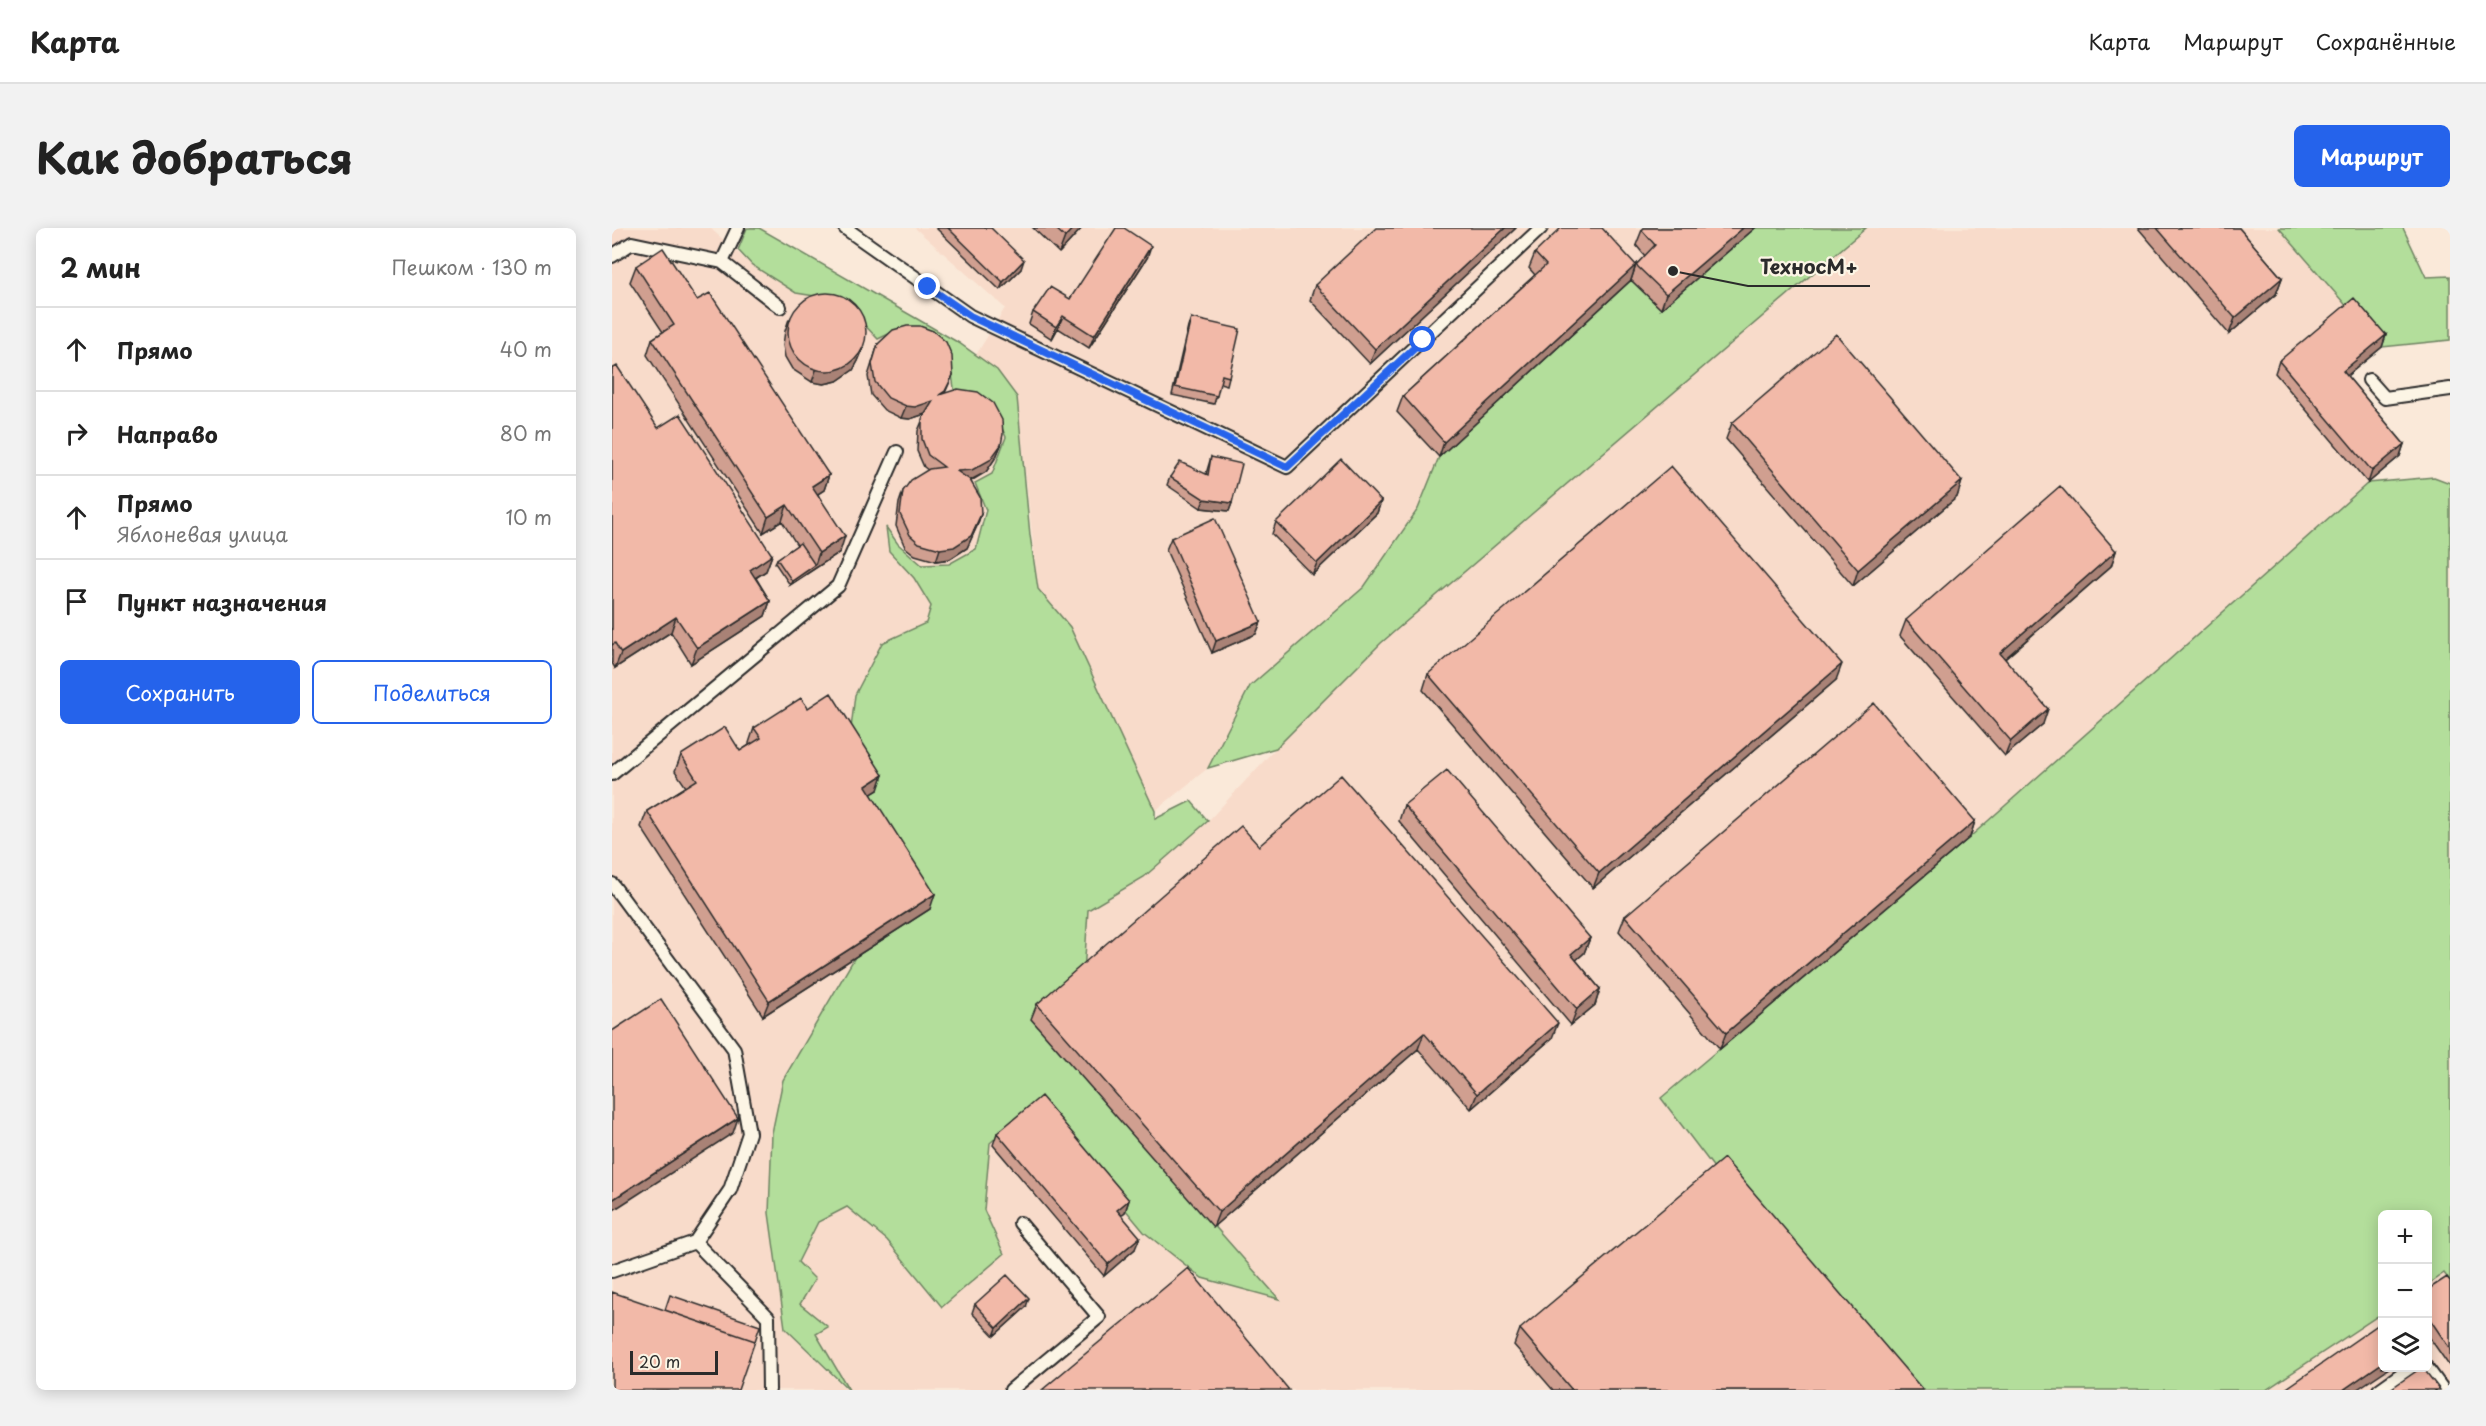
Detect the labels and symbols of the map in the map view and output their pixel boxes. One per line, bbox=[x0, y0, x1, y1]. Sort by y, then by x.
callout: ТехносМ+ bbox=[1748, 248, 1870, 286]
text: ТехносМ+ bbox=[1760, 251, 1858, 281]
route end bbox=[914, 273, 940, 299]
route start bbox=[1409, 326, 1435, 352]
scale bar bbox=[630, 1348, 718, 1376]

